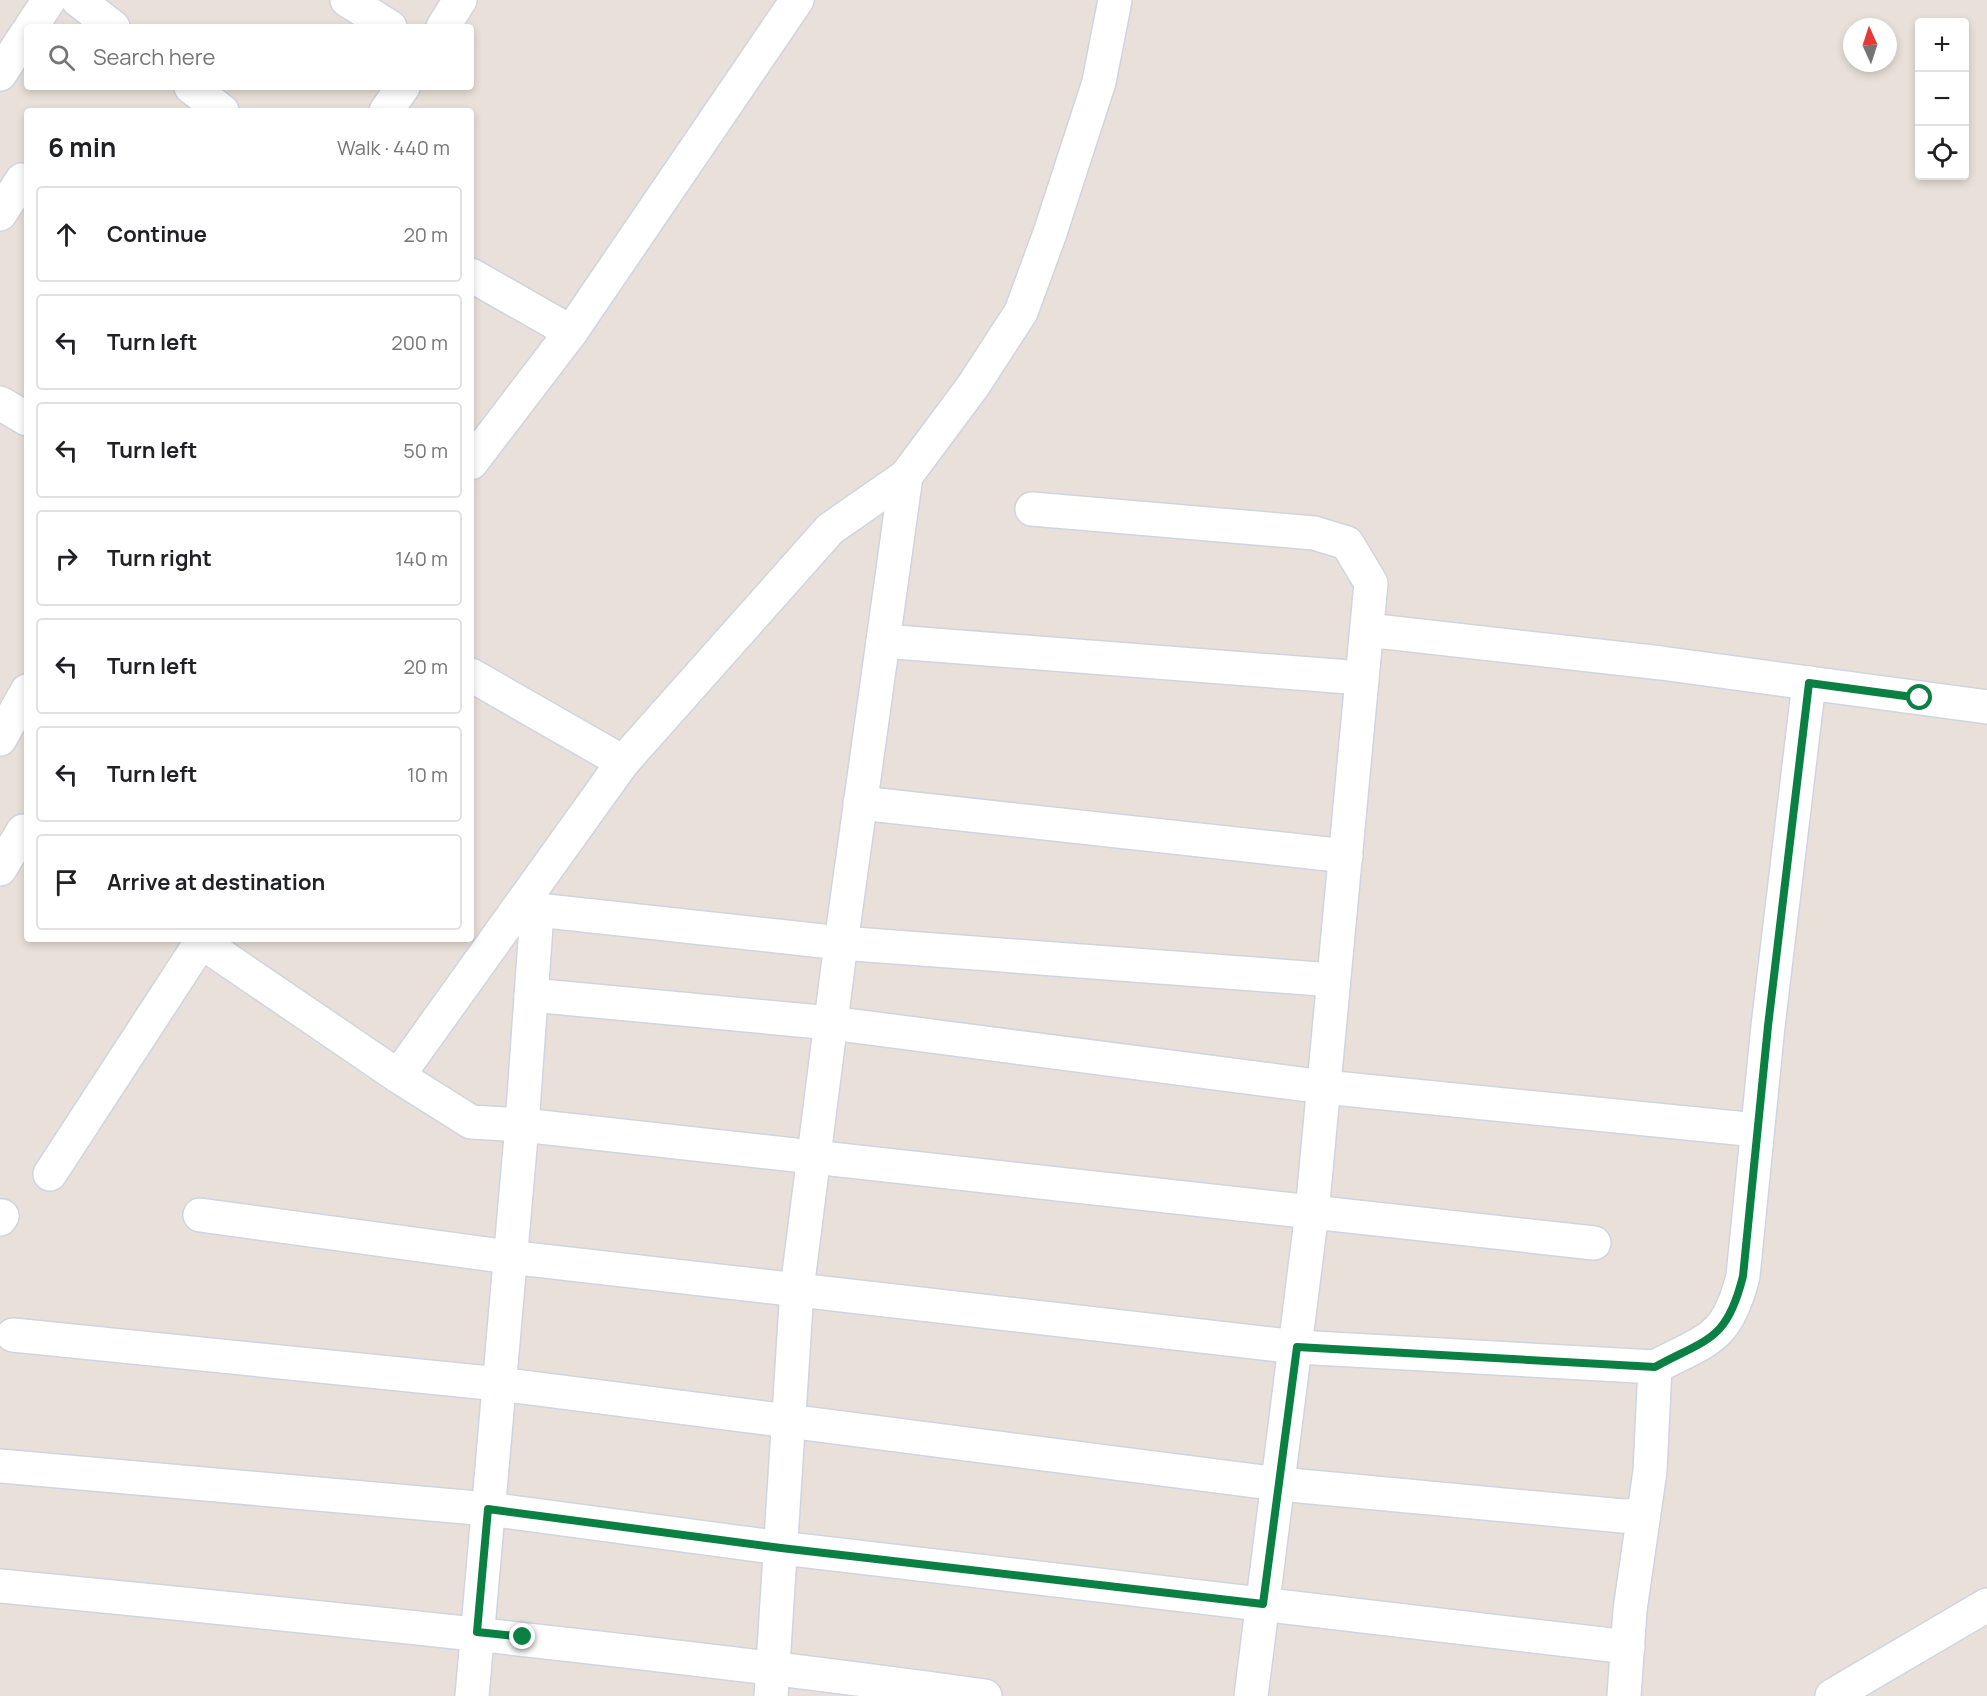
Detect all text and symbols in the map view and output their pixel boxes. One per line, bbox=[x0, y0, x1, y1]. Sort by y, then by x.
north arrow bbox=[1843, 18, 1897, 72]
map controls bbox=[1915, 18, 1969, 180]
button: + bbox=[1915, 18, 1969, 72]
search box bbox=[24, 24, 474, 90]
icon: search bbox=[45, 41, 78, 74]
text: Search here bbox=[93, 42, 215, 72]
button: − bbox=[1915, 72, 1969, 126]
button: locate bbox=[1915, 126, 1969, 180]
text: 6 min bbox=[48, 129, 116, 165]
text: Walk · 440 m bbox=[337, 134, 450, 161]
icon: ahead bbox=[50, 218, 83, 251]
text: Continue bbox=[107, 219, 207, 249]
text: 20 m bbox=[403, 221, 448, 248]
icon: left bbox=[50, 326, 83, 359]
text: Turn left bbox=[107, 327, 197, 357]
text: 200 m bbox=[391, 329, 448, 356]
icon: left bbox=[50, 434, 83, 467]
text: Turn left bbox=[107, 435, 197, 465]
text: 50 m bbox=[403, 437, 448, 464]
icon: right bbox=[50, 542, 83, 575]
text: Turn right bbox=[107, 543, 212, 573]
text: 140 m bbox=[395, 545, 448, 572]
icon: left bbox=[50, 650, 83, 683]
text: Turn left bbox=[107, 651, 197, 681]
text: 20 m bbox=[403, 653, 448, 680]
route start bbox=[1906, 684, 1932, 710]
icon: left bbox=[50, 758, 83, 791]
text: Turn left bbox=[107, 759, 197, 789]
text: 10 m bbox=[407, 761, 448, 788]
icon: arrive bbox=[50, 866, 83, 899]
text: Arrive at destination bbox=[107, 867, 325, 897]
route end bbox=[509, 1623, 535, 1649]

